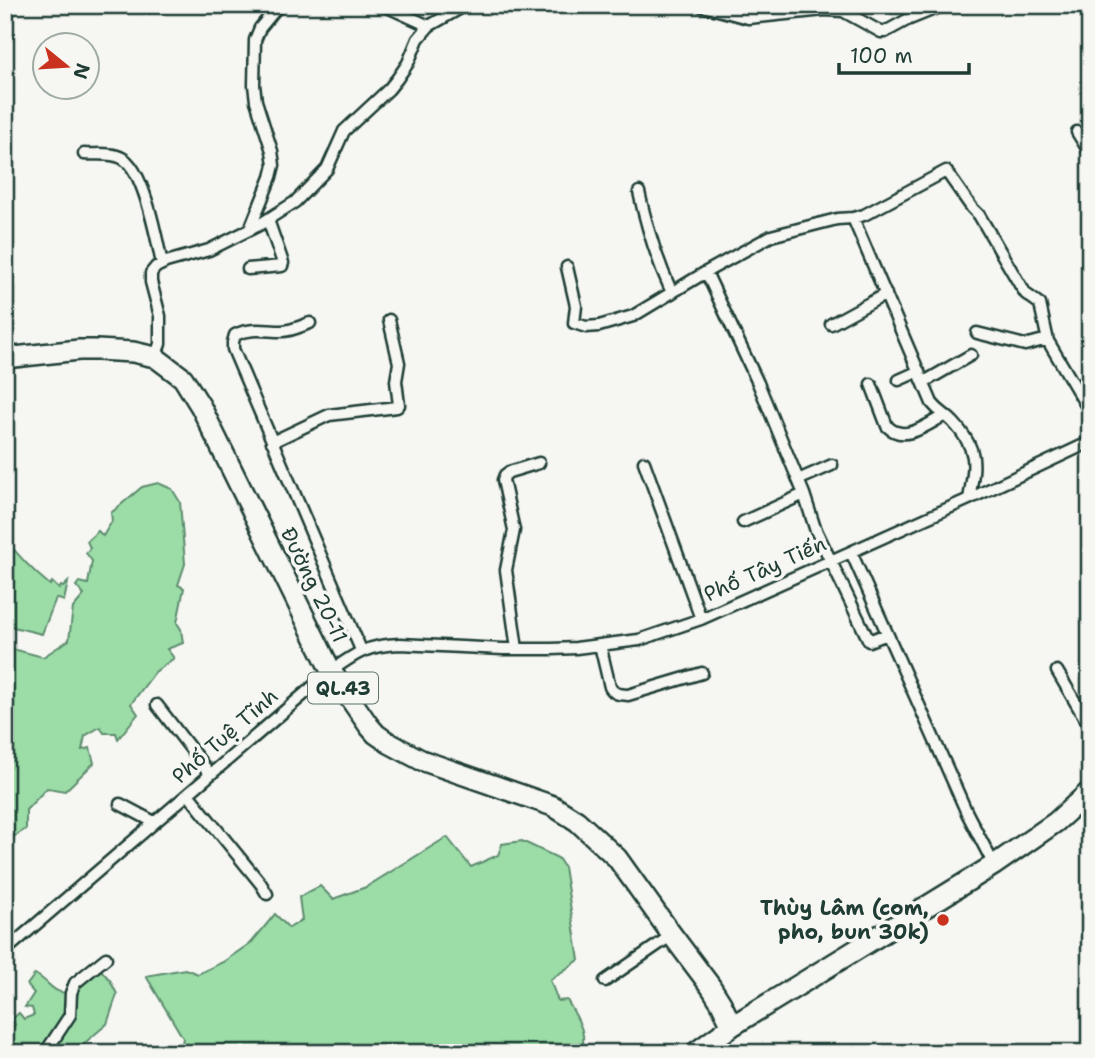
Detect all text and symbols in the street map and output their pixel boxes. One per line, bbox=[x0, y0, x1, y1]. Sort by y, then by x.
north arrow bbox=[32, 32, 102, 102]
scale bar bbox=[839, 32, 969, 76]
text: 100 m bbox=[850, 42, 913, 70]
text: N bbox=[67, 60, 96, 82]
street label: Đường 20-11 bbox=[274, 522, 354, 648]
street label: Phố Tây Tiến bbox=[699, 529, 831, 608]
road number: QL.43 bbox=[308, 673, 378, 704]
street label: Phố Tuệ Tĩnh bbox=[166, 682, 284, 790]
place label: Thùy Lâm (com, pho, bun 30k) bbox=[760, 894, 929, 946]
marker: Thùy Lâm (com, pho, bun 30k) bbox=[935, 912, 951, 928]

